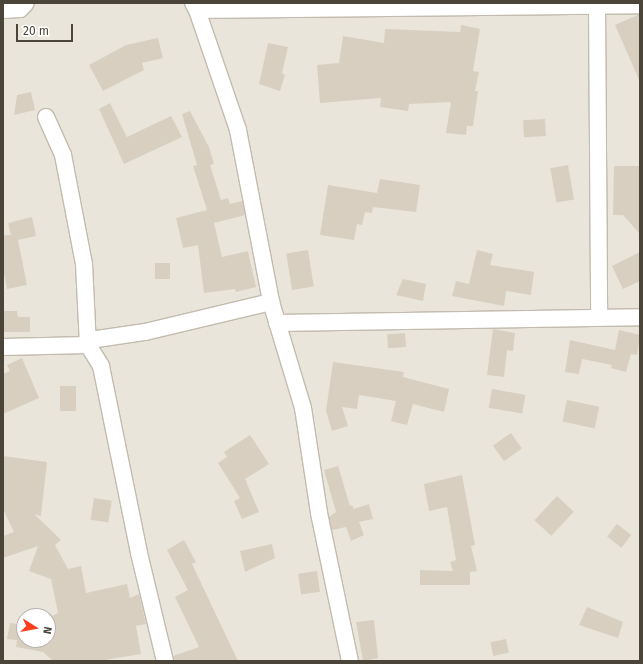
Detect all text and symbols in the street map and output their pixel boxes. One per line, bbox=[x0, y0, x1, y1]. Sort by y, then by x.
scale bar bbox=[18, 16, 75, 42]
text: 20 m bbox=[23, 24, 49, 38]
north arrow bbox=[16, 608, 56, 648]
text: N bbox=[40, 625, 54, 635]

